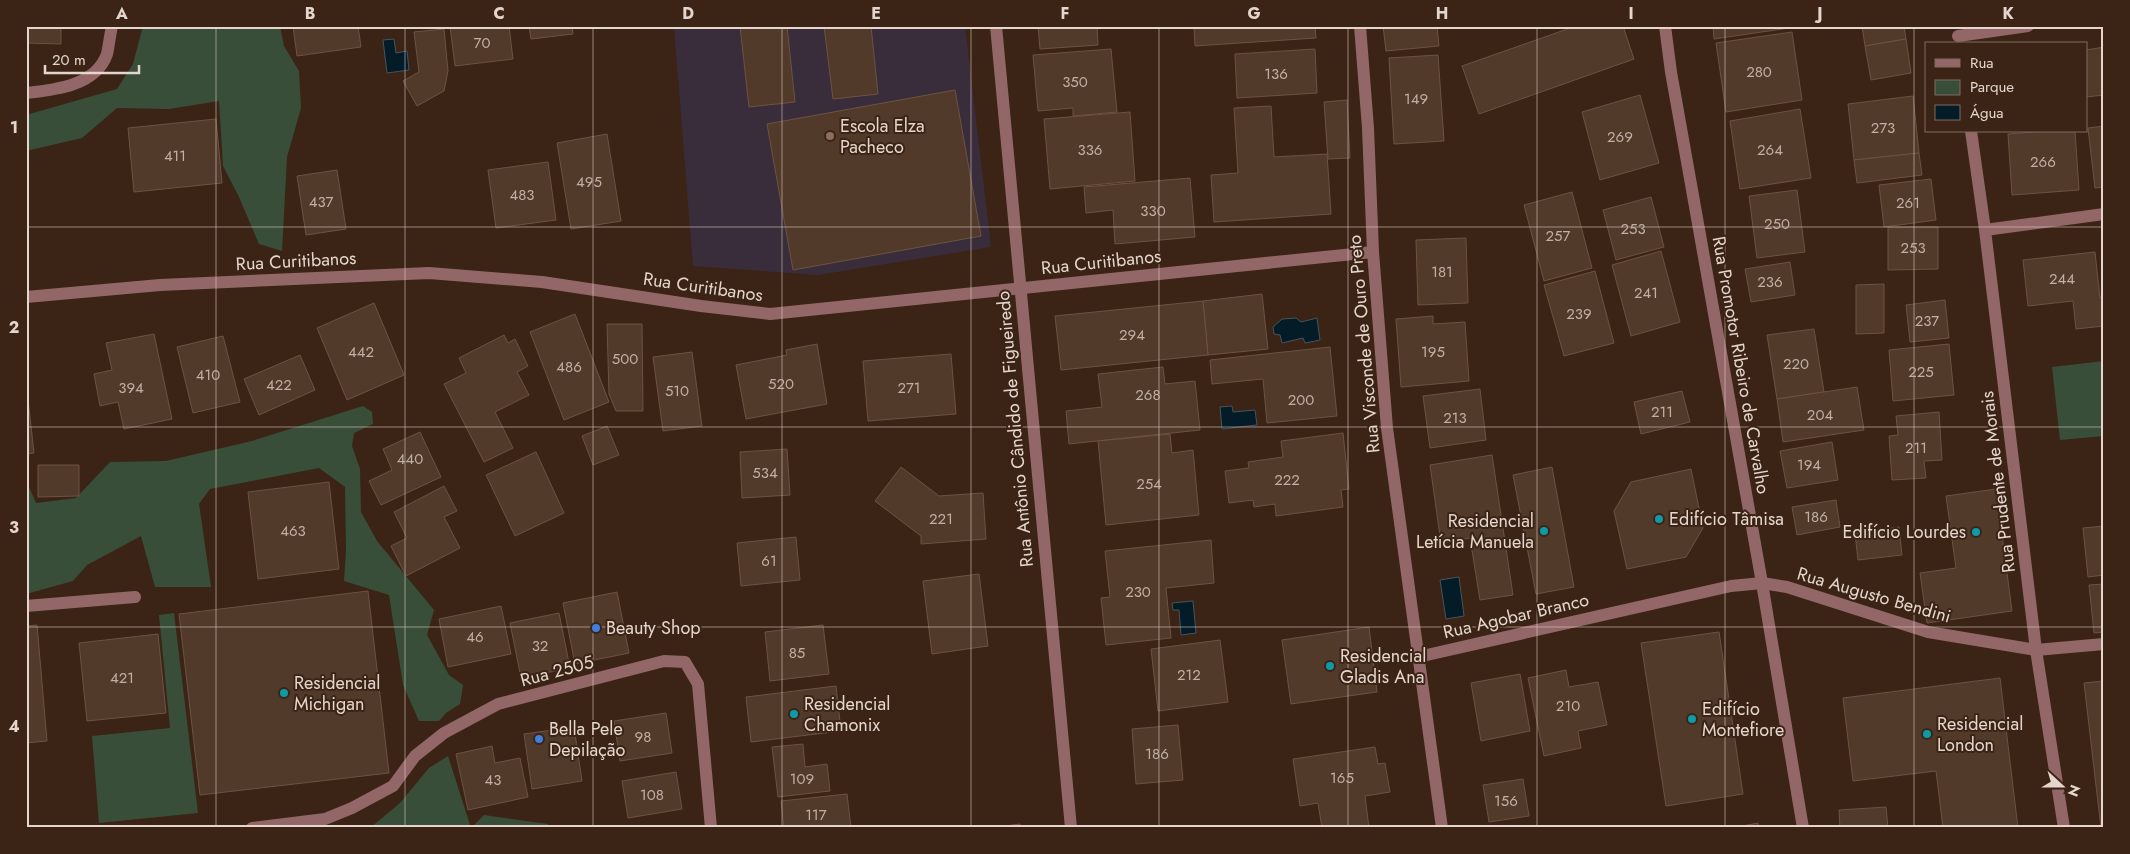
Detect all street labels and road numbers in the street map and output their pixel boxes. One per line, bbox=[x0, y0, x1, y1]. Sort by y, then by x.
street label: Rua Visconde de Ouro Preto bbox=[1342, 234, 1386, 454]
street label: Rua Promotor Ribeiro de Carvalho bbox=[1706, 234, 1777, 496]
street label: Rua Curitibanos bbox=[1040, 243, 1162, 281]
street label: Rua Curitibanos bbox=[235, 245, 357, 277]
street label: Rua Curitibanos bbox=[641, 266, 765, 308]
street label: Rua Antônio Cândido de Figueiredo bbox=[990, 290, 1040, 568]
street label: Rua Prudente de Morais bbox=[1974, 390, 2022, 574]
street label: Rua Augusto Bendini bbox=[1794, 561, 1954, 629]
street label: Rua Agobar Branco bbox=[1441, 587, 1592, 645]
street label: Rua 2505 bbox=[517, 649, 597, 693]

